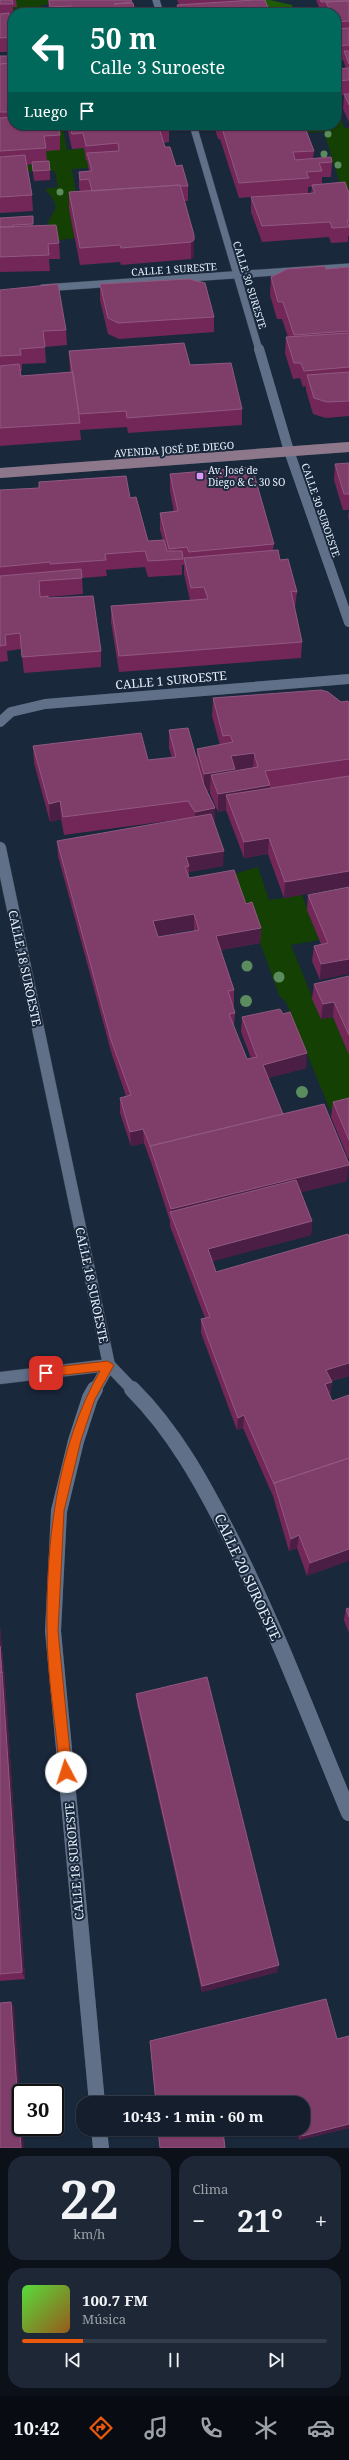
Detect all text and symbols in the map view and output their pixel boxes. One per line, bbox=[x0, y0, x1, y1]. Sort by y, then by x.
text: 50 m bbox=[90, 19, 157, 57]
icon: left bbox=[24, 24, 76, 76]
text: Calle 3 Suroeste bbox=[90, 55, 225, 79]
icon: arrive bbox=[76, 100, 98, 122]
text: Luego bbox=[24, 101, 68, 121]
street label: CALLE 30 SURESTE bbox=[230, 239, 270, 331]
street label: CALLE 1 SURESTE bbox=[131, 259, 217, 279]
street label: AVENIDA JOSÉ DE DIEGO bbox=[113, 438, 235, 460]
street label: CALLE 30 SUROESTE bbox=[298, 461, 344, 559]
place label: Av. José de Diego & C. 30 SO bbox=[208, 463, 285, 489]
marker: Av. José de Diego & C. 30 SO bbox=[195, 471, 205, 481]
street label: CALLE 1 SUROESTE bbox=[115, 667, 227, 693]
street label: CALLE 18 SUROESTE bbox=[4, 908, 46, 1028]
street label: CALLE 18 SUROESTE bbox=[71, 1225, 113, 1345]
pin bbox=[29, 1356, 63, 1390]
icon: arrive bbox=[35, 1362, 57, 1384]
street label: CALLE 20 SUROESTE bbox=[210, 1511, 286, 1644]
position arrow bbox=[45, 1751, 87, 1793]
street label: CALLE 18 SUROESTE bbox=[60, 1801, 88, 1921]
speed limit sign: 30 bbox=[12, 2084, 64, 2136]
text: 10:43 · 1 min · 60 m bbox=[123, 2106, 263, 2126]
text: 22 bbox=[60, 2163, 119, 2234]
text: Clima bbox=[193, 2180, 228, 2198]
text: 21° bbox=[237, 2200, 283, 2241]
text: − bbox=[193, 2205, 205, 2235]
text: + bbox=[315, 2205, 327, 2235]
text: km/h bbox=[73, 2225, 105, 2243]
text: 100.7 FM bbox=[82, 2290, 148, 2310]
text: Música bbox=[82, 2310, 126, 2328]
icon: previous bbox=[62, 2349, 84, 2371]
icon: pause bbox=[163, 2349, 185, 2371]
icon: next bbox=[265, 2349, 287, 2371]
icon: directions bbox=[87, 2414, 115, 2442]
icon: music bbox=[142, 2414, 170, 2442]
icon: phone bbox=[197, 2414, 225, 2442]
icon: climate bbox=[252, 2414, 280, 2442]
icon: car bbox=[307, 2414, 335, 2442]
text: 10:42 bbox=[14, 2416, 60, 2440]

